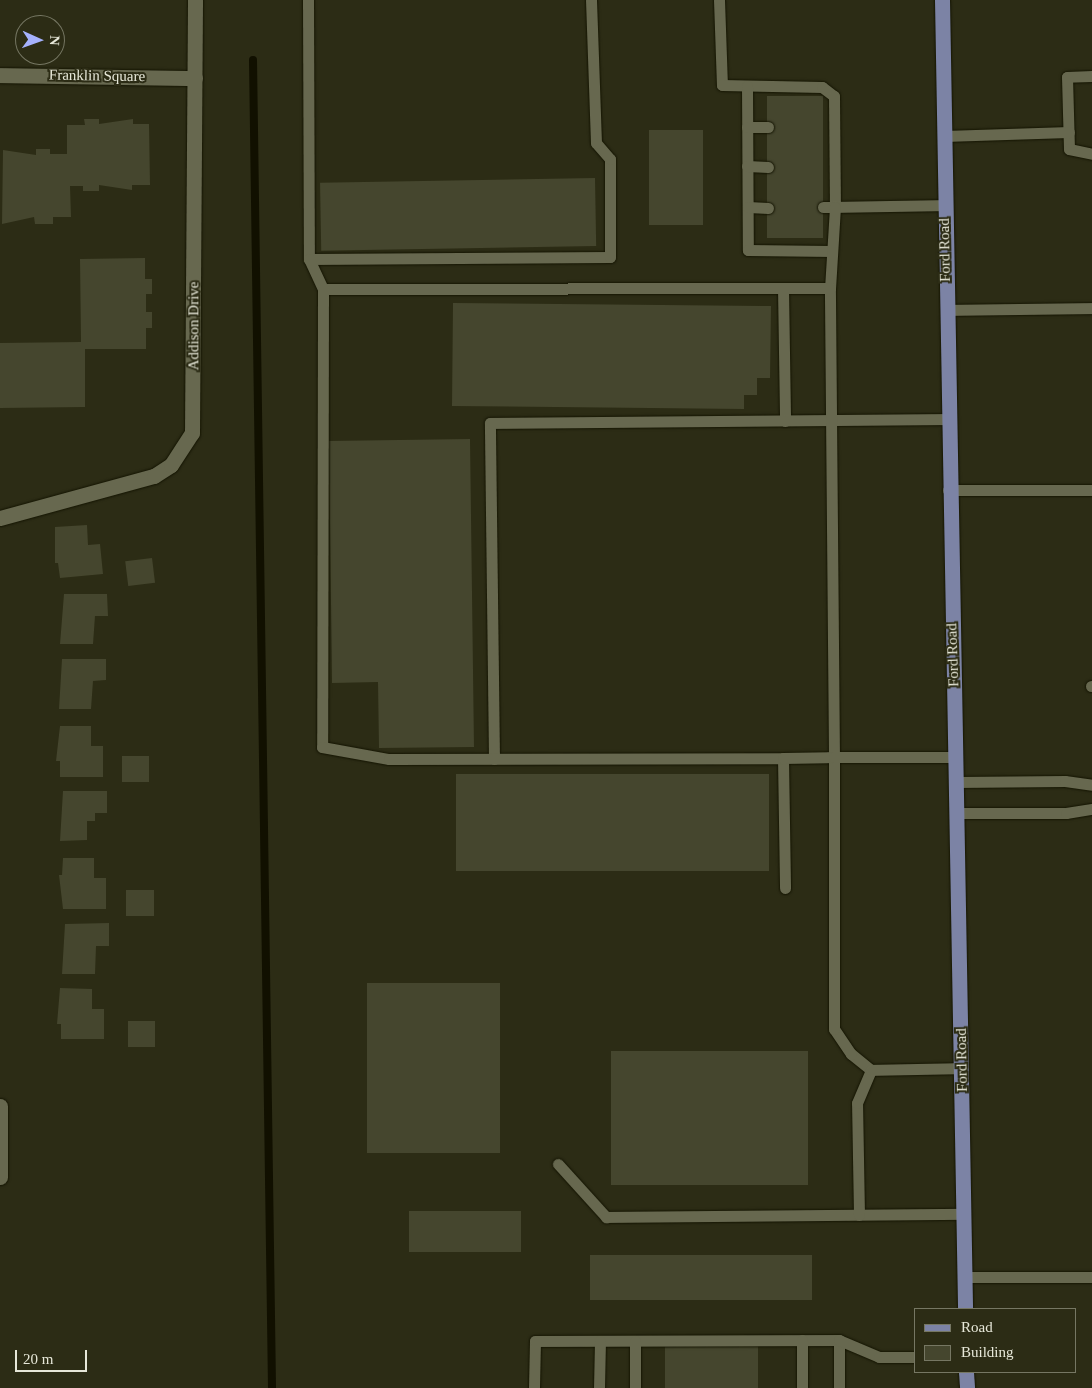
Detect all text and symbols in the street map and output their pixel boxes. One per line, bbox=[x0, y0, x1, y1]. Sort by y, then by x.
north arrow bbox=[15, 15, 65, 65]
text: N bbox=[47, 35, 62, 46]
street label: Franklin Square bbox=[49, 66, 145, 86]
street label: Ford Road bbox=[935, 218, 955, 282]
street label: Addison Drive bbox=[185, 282, 203, 370]
street label: Ford Road bbox=[943, 623, 963, 687]
street label: Ford Road bbox=[952, 1028, 972, 1092]
legend bbox=[914, 1308, 1077, 1373]
text: Road bbox=[961, 1319, 993, 1335]
scale bar bbox=[18, 1340, 90, 1372]
text: Building bbox=[961, 1344, 1014, 1360]
text: 20 m bbox=[23, 1351, 53, 1367]

